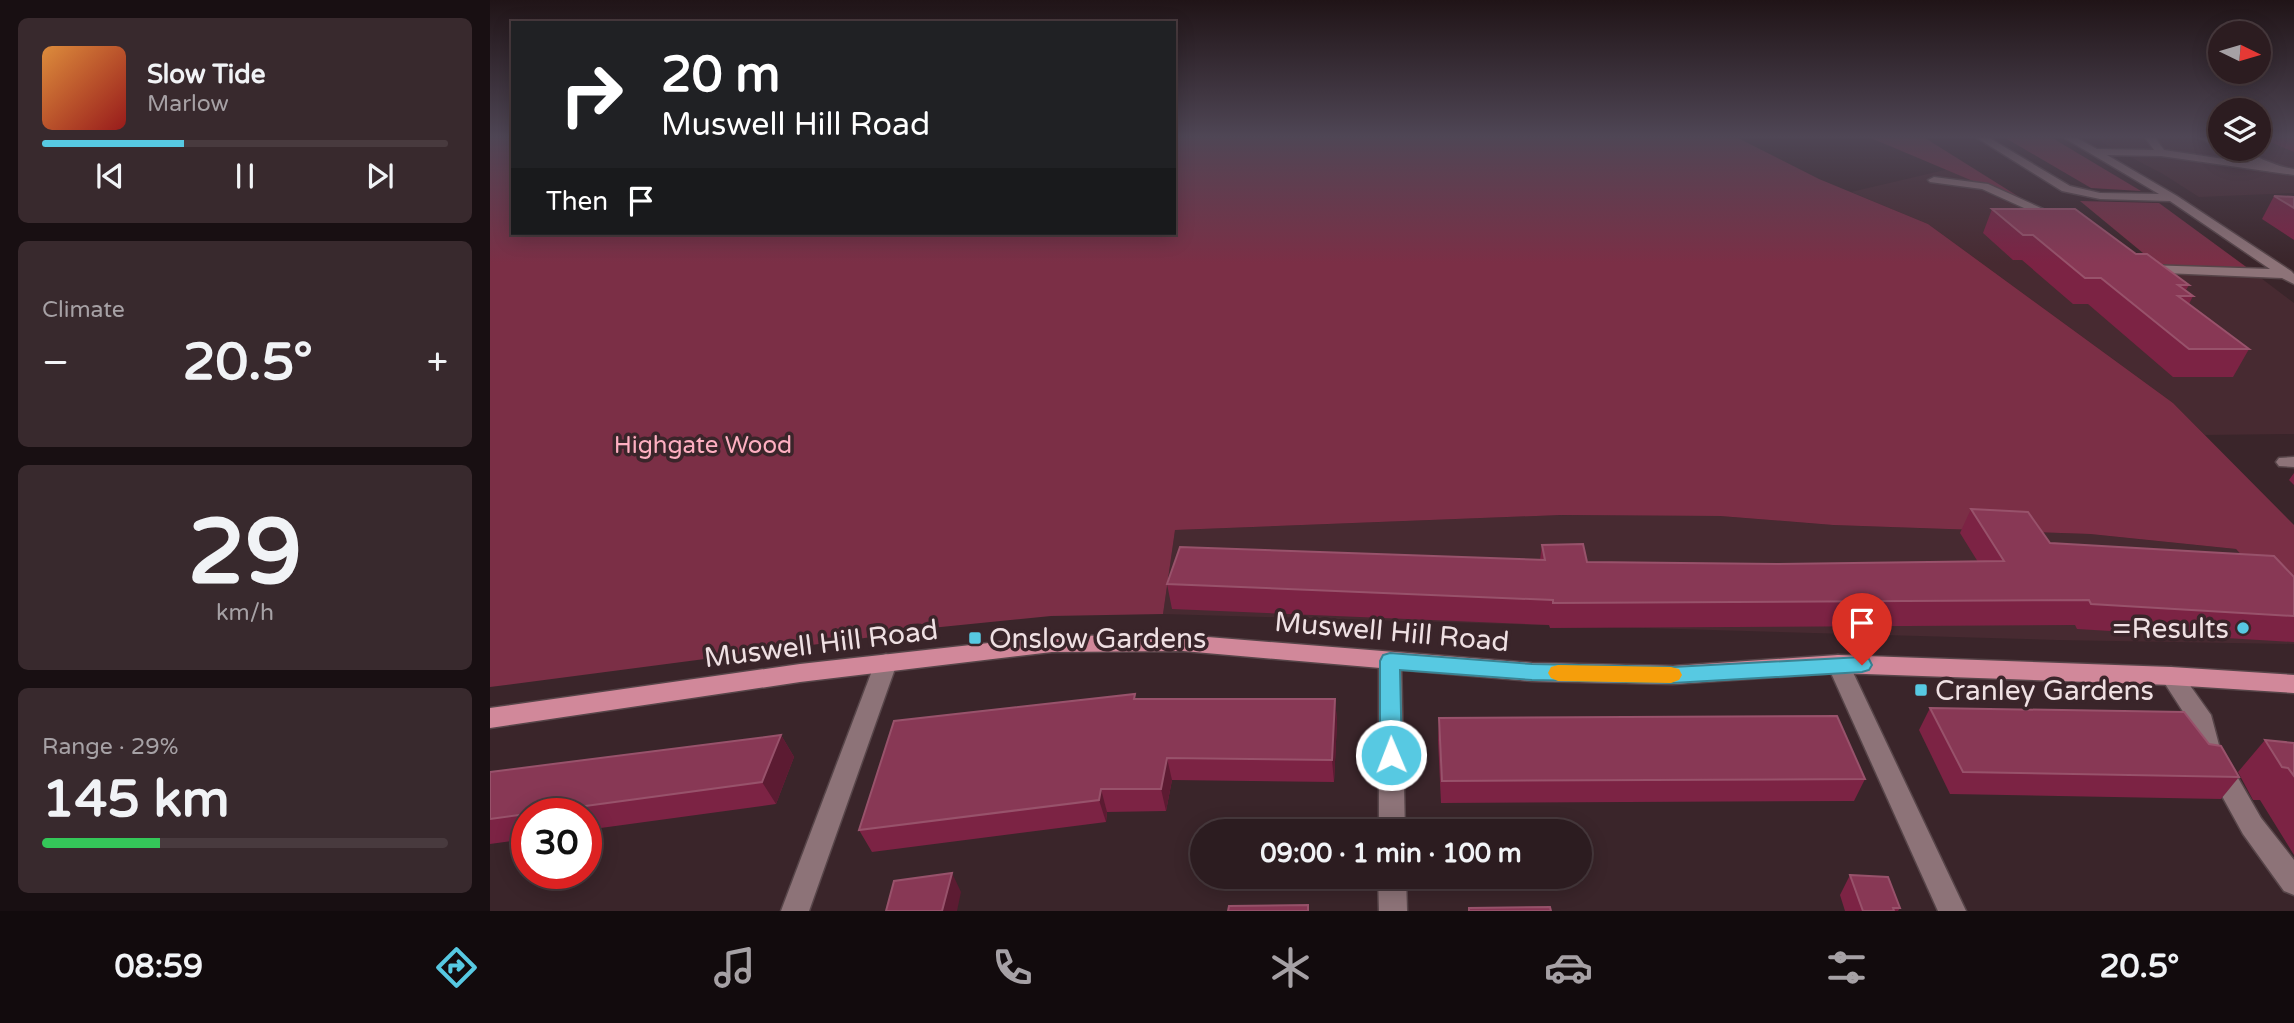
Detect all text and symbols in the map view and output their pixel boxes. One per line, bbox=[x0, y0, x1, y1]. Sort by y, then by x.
north arrow bbox=[2208, 21, 2272, 84]
map controls bbox=[2208, 21, 2271, 161]
text: 20 m bbox=[661, 46, 780, 105]
icon: right bbox=[546, 49, 637, 140]
text: Slow Tide bbox=[147, 59, 265, 90]
text: Marlow bbox=[147, 90, 229, 118]
button: layers bbox=[2208, 98, 2271, 161]
text: Muswell Hill Road bbox=[661, 106, 930, 144]
icon: previous bbox=[91, 157, 129, 195]
icon: pause bbox=[226, 157, 264, 195]
icon: next bbox=[361, 157, 399, 195]
icon: arrive bbox=[622, 182, 660, 220]
text: Then bbox=[546, 186, 608, 217]
text: Climate bbox=[42, 296, 125, 324]
text: 20.5° bbox=[183, 331, 313, 394]
text: − bbox=[42, 340, 69, 386]
text: + bbox=[427, 340, 448, 386]
park label: Highgate Wood bbox=[614, 431, 792, 460]
text: 29 bbox=[188, 498, 302, 608]
pin bbox=[1832, 593, 1892, 665]
text: km/h bbox=[216, 599, 274, 627]
icon: arrive bbox=[1843, 604, 1881, 642]
street label: Muswell Hill Road bbox=[1273, 605, 1511, 659]
place label: =Results bbox=[2112, 612, 2229, 646]
street label: Muswell Hill Road bbox=[702, 613, 940, 675]
marker: =Results bbox=[2235, 620, 2251, 636]
place label: Onslow Gardens bbox=[989, 622, 1206, 656]
marker: Onslow Gardens bbox=[967, 630, 983, 646]
place label: Cranley Gardens bbox=[1935, 674, 2154, 708]
marker: Cranley Gardens bbox=[1913, 682, 1929, 698]
position arrow bbox=[1354, 718, 1428, 792]
text: Range · 29% bbox=[42, 733, 178, 761]
text: 145 km bbox=[42, 768, 230, 831]
speed limit sign: 30 bbox=[511, 798, 602, 889]
text: 09:00 · 1 min · 100 m bbox=[1260, 838, 1522, 869]
icon: directions bbox=[432, 943, 481, 992]
icon: music bbox=[710, 943, 759, 992]
icon: phone bbox=[988, 943, 1037, 992]
icon: climate bbox=[1266, 943, 1315, 992]
icon: car bbox=[1544, 943, 1593, 992]
icon: filters bbox=[1822, 943, 1871, 992]
text: 08:59 bbox=[114, 948, 203, 986]
text: 20.5° bbox=[2099, 948, 2179, 986]

